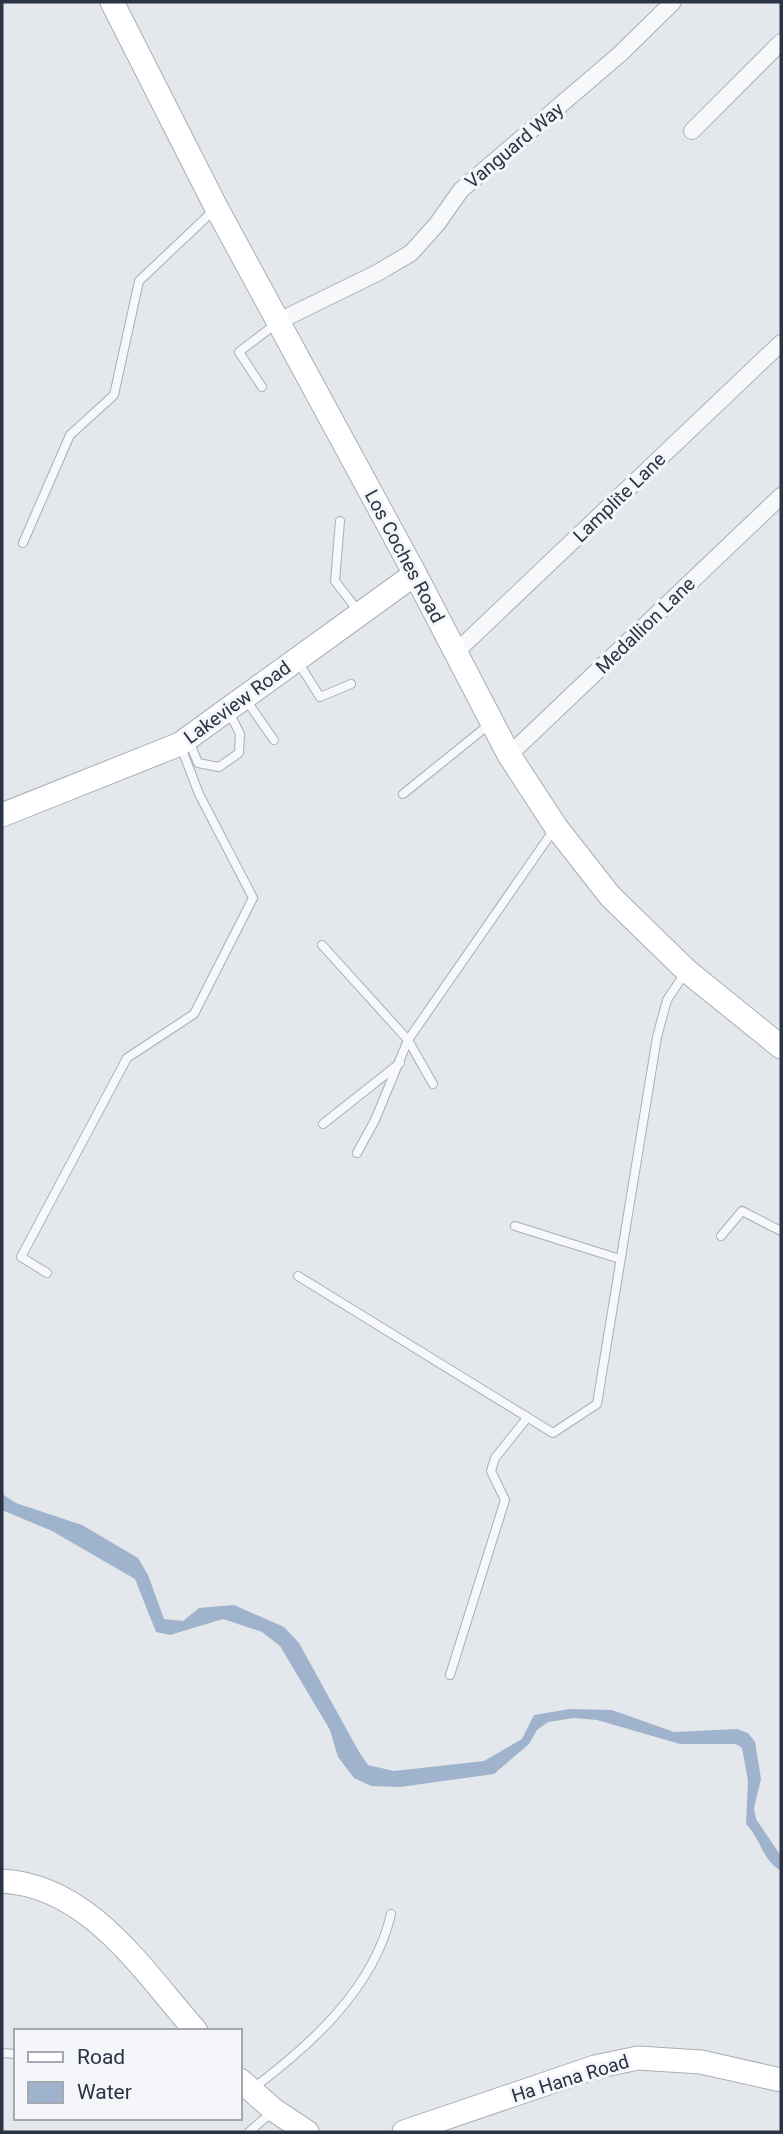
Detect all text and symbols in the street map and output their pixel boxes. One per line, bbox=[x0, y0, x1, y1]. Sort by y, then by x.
street label: Vanguard Way bbox=[460, 98, 568, 193]
street label: Lamplite Lane bbox=[568, 448, 670, 547]
street label: Los Coches Road bbox=[360, 486, 449, 627]
street label: Medallion Lane bbox=[591, 572, 700, 678]
street label: Lakeview Road bbox=[179, 656, 295, 749]
legend bbox=[14, 2029, 242, 2120]
text: Road bbox=[77, 2045, 125, 2069]
street label: Ha Hana Road bbox=[509, 2050, 632, 2107]
text: Water bbox=[77, 2080, 132, 2104]

